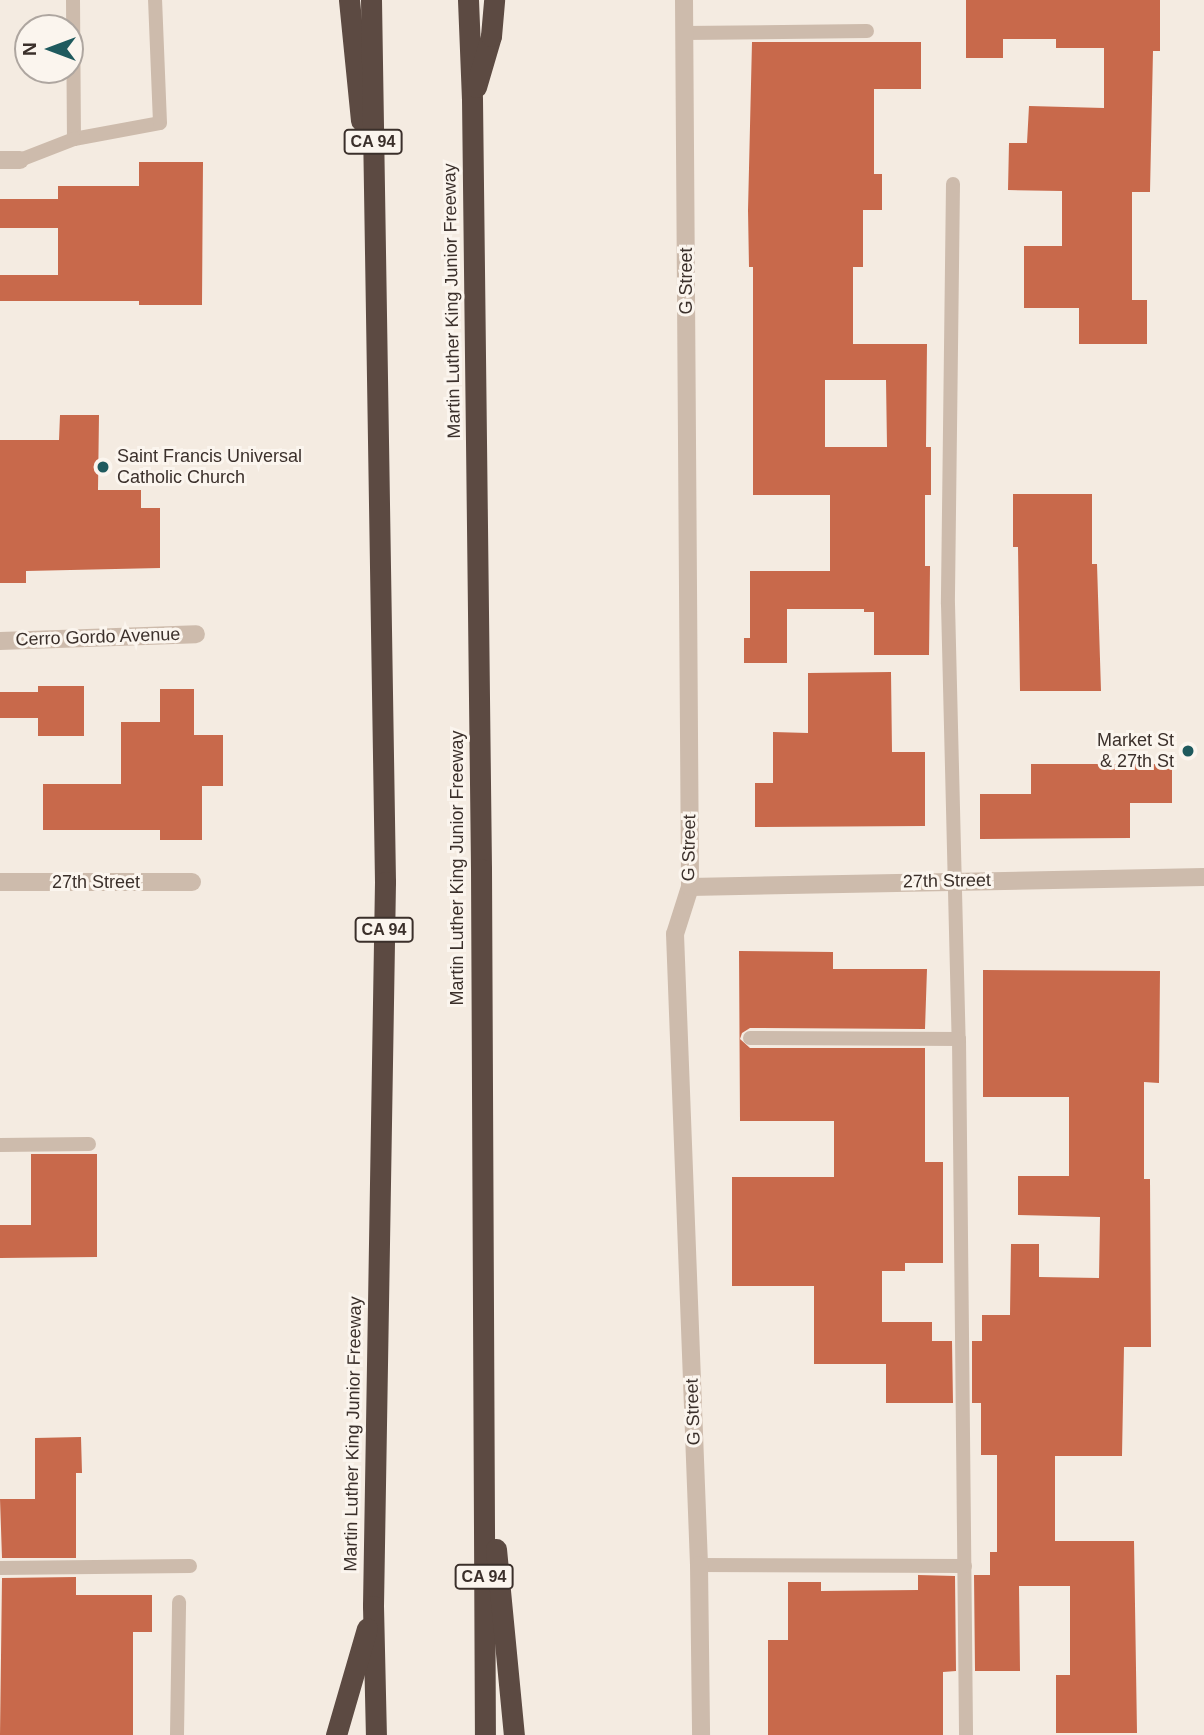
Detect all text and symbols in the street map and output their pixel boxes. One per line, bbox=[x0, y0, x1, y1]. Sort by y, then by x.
north arrow bbox=[14, 14, 84, 84]
text: N bbox=[19, 42, 40, 56]
road number: CA 94 bbox=[343, 130, 403, 154]
street label: Martin Luther King Junior Freeway bbox=[439, 163, 465, 439]
street label: G Street bbox=[675, 247, 697, 315]
place label: Saint Francis Universal Catholic Church bbox=[117, 446, 302, 489]
marker: Saint Francis Universal Catholic Church bbox=[95, 459, 111, 475]
street label: Cerro Gordo Avenue bbox=[15, 623, 181, 651]
street label: Martin Luther King Junior Freeway bbox=[446, 730, 468, 1006]
place label: Market St & 27th St bbox=[1097, 730, 1174, 772]
marker: Market St & 27th St bbox=[1180, 743, 1196, 759]
street label: G Street bbox=[678, 814, 700, 882]
street label: 27th Street bbox=[903, 869, 991, 893]
street label: 27th Street bbox=[52, 871, 140, 893]
road number: CA 94 bbox=[354, 918, 414, 942]
street label: Martin Luther King Junior Freeway bbox=[340, 1296, 366, 1572]
street label: G Street bbox=[681, 1378, 705, 1446]
road number: CA 94 bbox=[454, 1564, 514, 1590]

